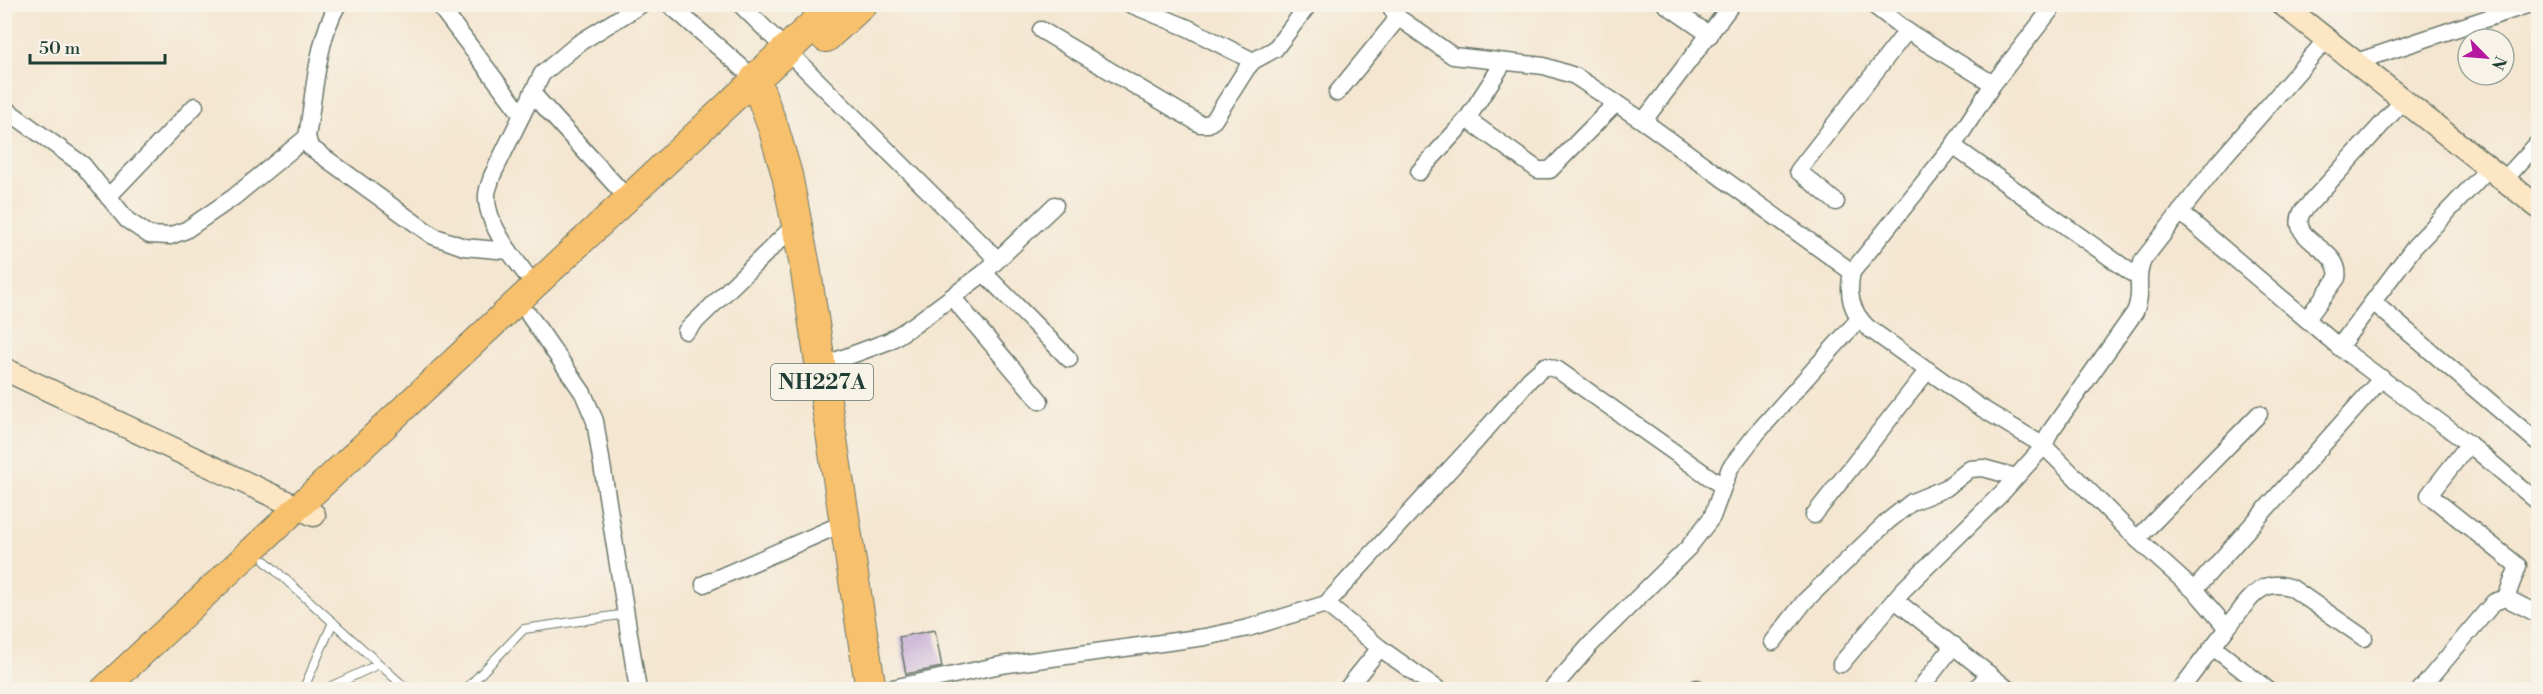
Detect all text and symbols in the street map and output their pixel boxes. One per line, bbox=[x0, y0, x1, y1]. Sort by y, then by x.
scale bar bbox=[30, 27, 165, 65]
north arrow bbox=[2456, 27, 2516, 87]
text: 50 m bbox=[39, 37, 81, 60]
text: N bbox=[2487, 53, 2510, 73]
road number: NH227A bbox=[771, 364, 873, 400]

